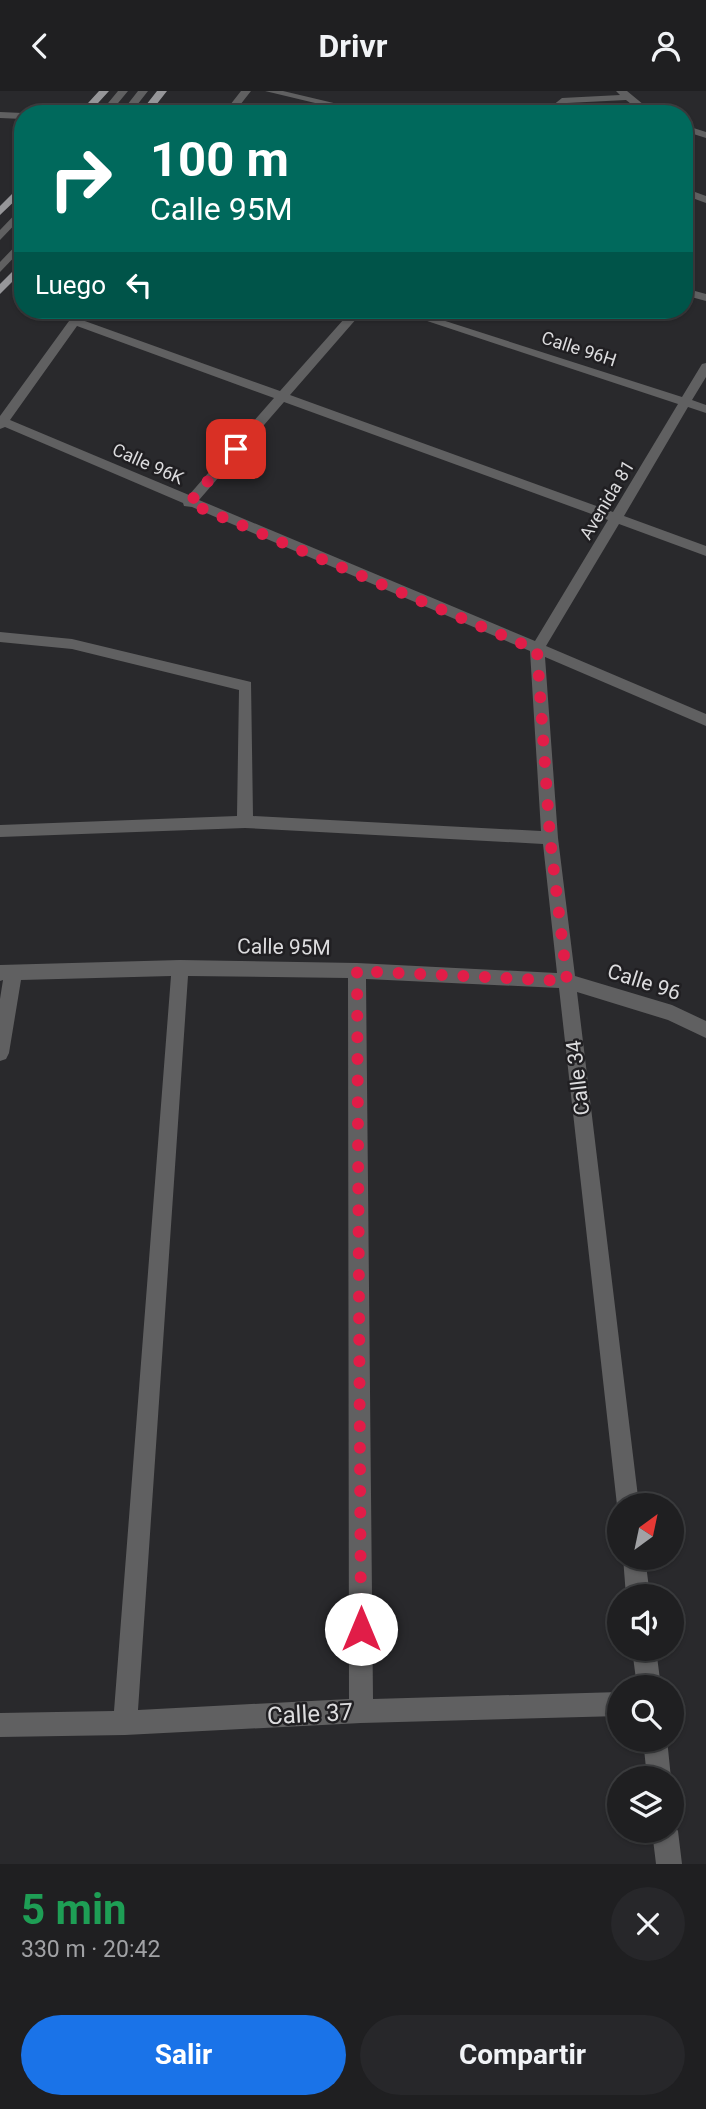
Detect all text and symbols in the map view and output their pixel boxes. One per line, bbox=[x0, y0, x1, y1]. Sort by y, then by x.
icon: back bbox=[21, 27, 59, 65]
text: Drivr bbox=[319, 27, 387, 65]
icon: person bbox=[647, 27, 685, 65]
text: 100 m bbox=[150, 131, 289, 188]
icon: right bbox=[35, 133, 126, 224]
text: Calle 95M bbox=[150, 190, 293, 228]
icon: left bbox=[120, 266, 158, 304]
text: Luego bbox=[35, 270, 106, 300]
street label: Calle 96H bbox=[539, 327, 619, 370]
pin bbox=[206, 419, 266, 479]
icon: arrive bbox=[217, 430, 255, 468]
street label: Calle 96K bbox=[109, 439, 188, 489]
street label: Avenida 81 bbox=[575, 456, 638, 543]
street label: Calle 95M bbox=[237, 934, 331, 960]
street label: Calle 96 bbox=[605, 959, 683, 1005]
street label: Calle 34 bbox=[561, 1039, 594, 1117]
north arrow bbox=[607, 1493, 684, 1570]
map controls bbox=[607, 1493, 684, 1843]
button: sound bbox=[607, 1584, 684, 1661]
position arrow bbox=[324, 1592, 398, 1666]
button: search bbox=[607, 1675, 684, 1752]
street label: Calle 37 bbox=[266, 1698, 354, 1730]
button: layers bbox=[607, 1766, 684, 1843]
text: 5 min bbox=[21, 1885, 127, 1934]
button: close bbox=[611, 1887, 685, 1961]
text: 330 m · 20:42 bbox=[21, 1936, 160, 1963]
button: Salir bbox=[21, 2015, 346, 2095]
button: Compartir bbox=[360, 2015, 685, 2095]

